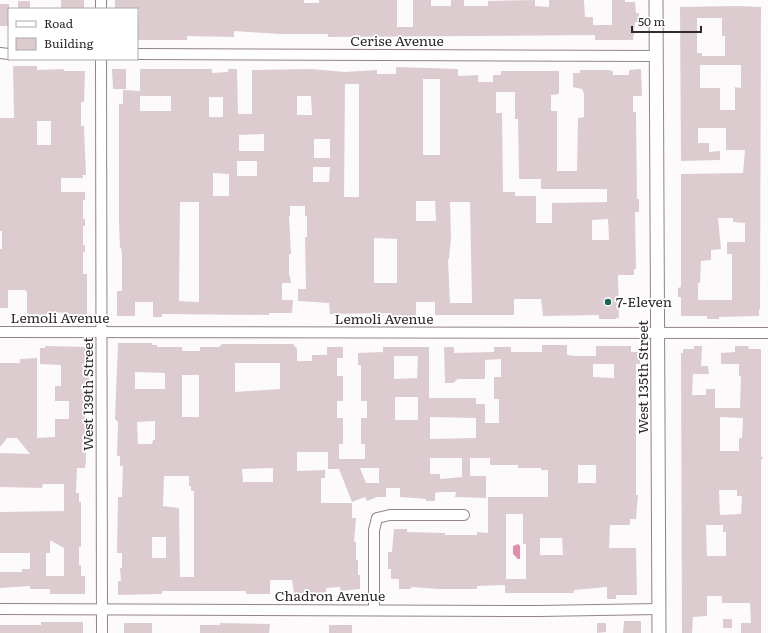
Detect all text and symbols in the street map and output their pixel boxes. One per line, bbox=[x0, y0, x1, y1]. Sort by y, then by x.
legend bbox=[8, 8, 138, 60]
scale bar bbox=[632, 8, 701, 34]
text: 50 m bbox=[638, 12, 665, 30]
text: Road bbox=[44, 14, 74, 32]
street label: Cerise Avenue bbox=[350, 30, 444, 50]
text: Building bbox=[44, 34, 94, 52]
place label: 7-Eleven bbox=[616, 291, 672, 311]
marker: 7-Eleven bbox=[603, 297, 613, 307]
street label: Lemoli Avenue bbox=[11, 307, 109, 327]
street label: Lemoli Avenue bbox=[335, 308, 433, 328]
street label: West 135th Street bbox=[632, 320, 652, 434]
street label: West 139th Street bbox=[77, 337, 97, 451]
street label: Chadron Avenue bbox=[275, 585, 385, 605]

